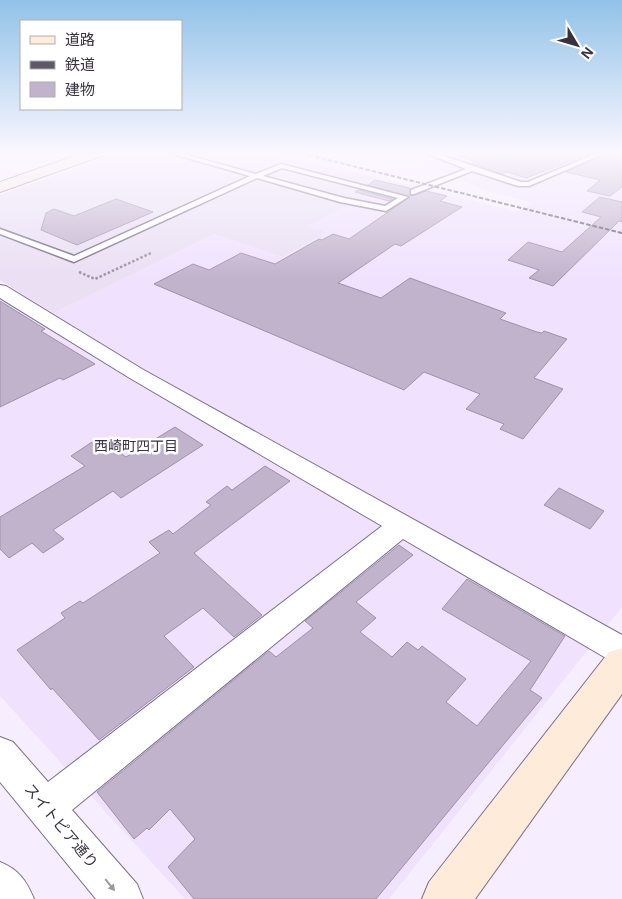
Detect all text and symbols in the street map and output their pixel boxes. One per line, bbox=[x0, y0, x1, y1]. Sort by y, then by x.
legend bbox=[20, 20, 182, 110]
north arrow bbox=[552, 20, 602, 70]
text: 道路 bbox=[65, 31, 95, 48]
text: N bbox=[578, 44, 597, 62]
text: 鉄道 bbox=[65, 56, 95, 73]
text: 建物 bbox=[65, 81, 95, 98]
district label: 西崎町四丁目 bbox=[94, 438, 178, 454]
street label: スイトピア通り bbox=[21, 780, 102, 871]
one-way arrow bbox=[105, 878, 116, 891]

